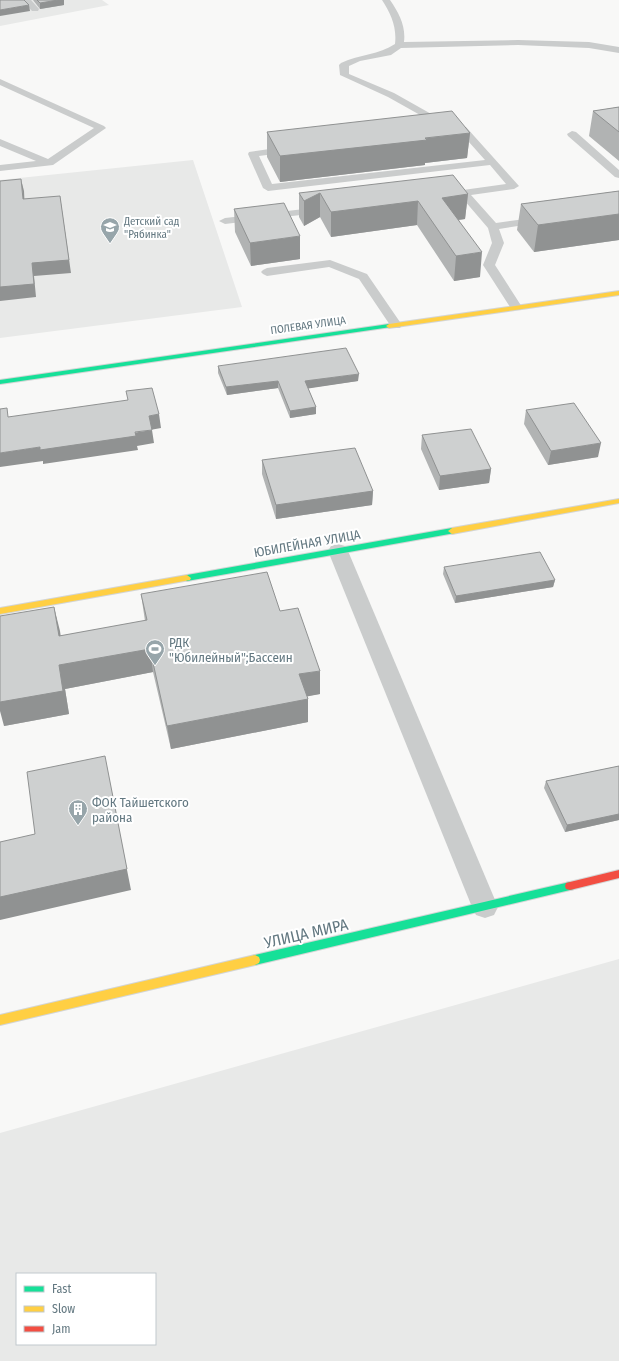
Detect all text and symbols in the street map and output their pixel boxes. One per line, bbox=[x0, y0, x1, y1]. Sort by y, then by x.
place label: Детский сад "Рябинка" bbox=[123, 215, 180, 241]
school or university icon: Детский сад "Рябинка" bbox=[99, 216, 121, 244]
street label: ПОЛЕВАЯ УЛИЦА bbox=[270, 314, 347, 337]
street label: ЮБИЛЕЙНАЯ УЛИЦА bbox=[253, 527, 362, 560]
place label: РДК "Юбилейный";Бассеин bbox=[169, 635, 293, 665]
sports icon: РДК "Юбилейный";Бассеин bbox=[144, 638, 166, 666]
place label: ФОК Тайшетского района bbox=[92, 795, 189, 825]
building icon: ФОК Тайшетского района bbox=[67, 798, 89, 826]
street label: УЛИЦА МИРА bbox=[261, 915, 350, 953]
legend bbox=[16, 1273, 156, 1345]
text: Fast bbox=[52, 1282, 71, 1296]
text: Slow bbox=[52, 1302, 75, 1316]
text: Jam bbox=[52, 1322, 70, 1336]

